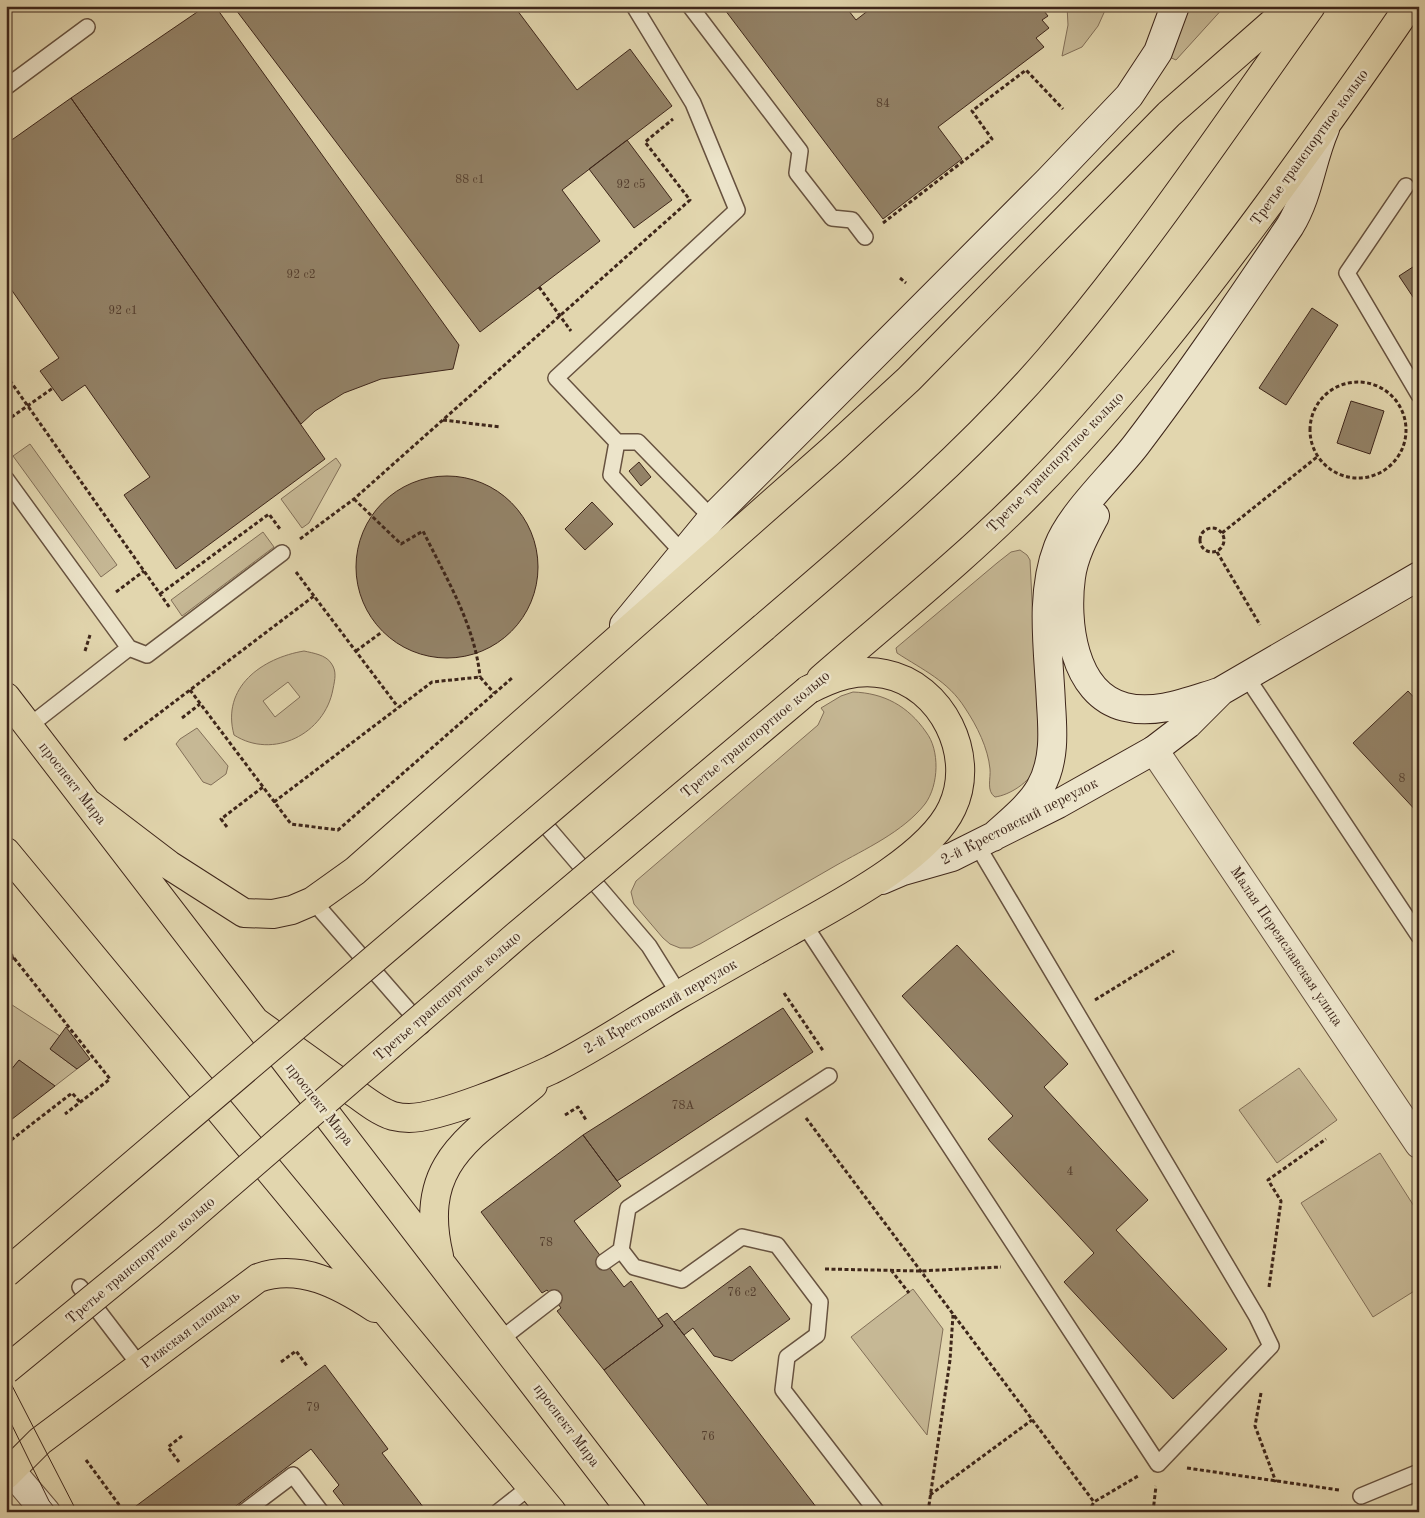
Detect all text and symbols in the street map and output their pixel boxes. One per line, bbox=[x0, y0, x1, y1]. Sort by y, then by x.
street label: Третье транспортное кольцо bbox=[1249, 67, 1372, 229]
house number: 84 bbox=[876, 98, 890, 110]
house number: 88 с1 bbox=[455, 174, 485, 186]
house number: 92 с5 bbox=[616, 178, 646, 191]
house number: 92 с2 bbox=[286, 269, 316, 281]
house number: 92 с1 bbox=[108, 305, 138, 317]
street label: Третье транспортное кольцо bbox=[985, 390, 1127, 536]
street label: Третье транспортное кольцо bbox=[679, 669, 833, 802]
street label: проспект Мира bbox=[35, 740, 109, 828]
house number: 8 bbox=[1399, 773, 1406, 785]
street label: 2-й Крестовский переулок bbox=[939, 776, 1101, 869]
street label: Малая Переяславская улица bbox=[1227, 864, 1345, 1030]
street label: Третье транспортное кольцо bbox=[372, 929, 524, 1065]
street label: 2-й Крестовский переулок bbox=[582, 957, 740, 1057]
street label: проспект Мира bbox=[282, 1061, 356, 1149]
house number: 78А bbox=[671, 1100, 695, 1112]
house number: 4 bbox=[1067, 1166, 1074, 1178]
street label: Третье транспортное кольцо bbox=[64, 1195, 218, 1328]
house number: 78 bbox=[539, 1237, 553, 1249]
house number: 76 с2 bbox=[727, 1287, 757, 1299]
street label: Рижская площадь bbox=[139, 1288, 243, 1372]
street label: проспект Мира bbox=[530, 1382, 602, 1471]
house number: 79 bbox=[306, 1402, 320, 1414]
house number: 76 bbox=[701, 1431, 715, 1443]

